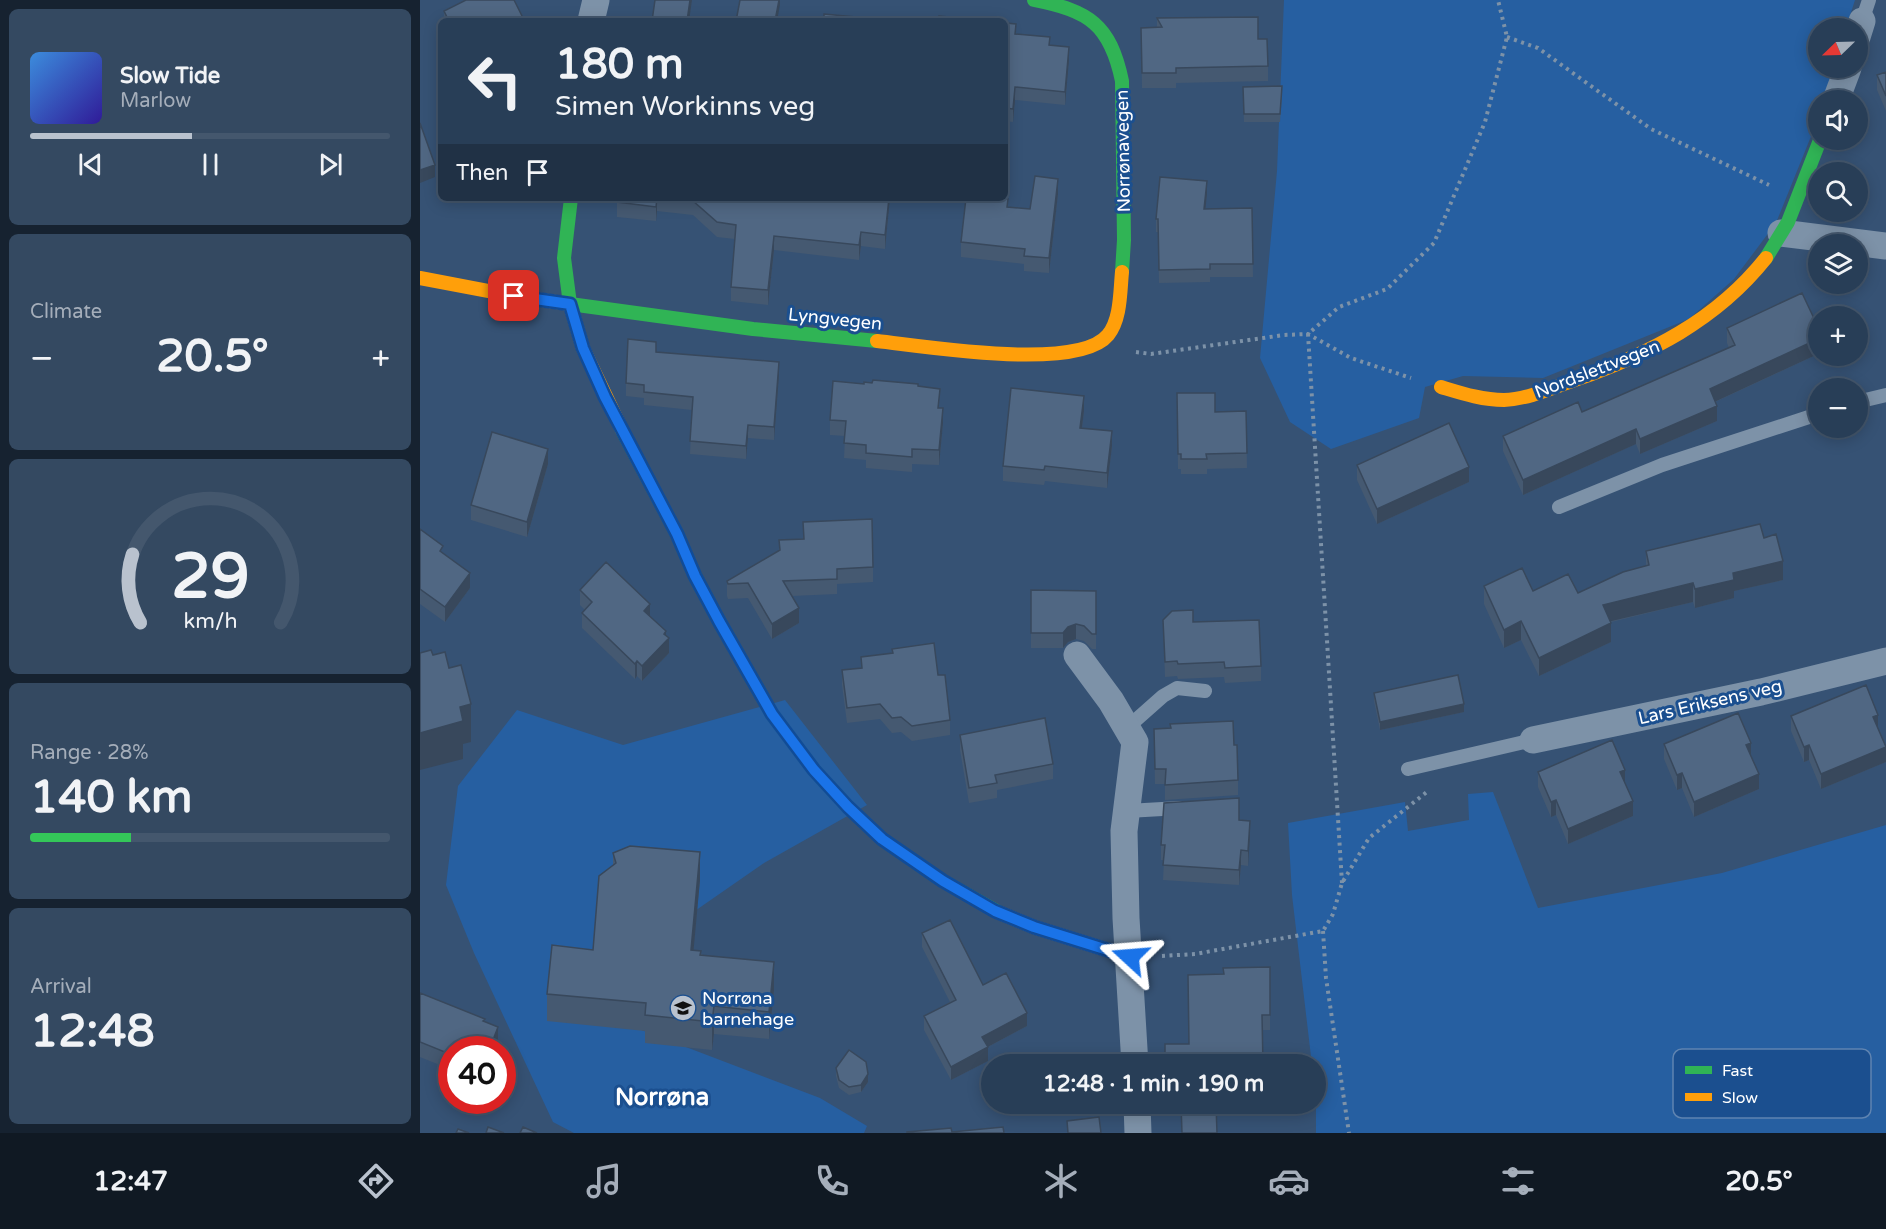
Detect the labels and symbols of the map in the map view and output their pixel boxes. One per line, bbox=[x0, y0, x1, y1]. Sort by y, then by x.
north arrow bbox=[1808, 18, 1868, 78]
street label: Norrønavegen bbox=[1111, 89, 1135, 213]
pin bbox=[488, 270, 539, 321]
street label: Lyngvegen bbox=[787, 303, 883, 335]
street label: Nordslettvegen bbox=[1531, 335, 1663, 403]
street label: Lars Eriksens veg bbox=[1636, 675, 1784, 729]
position arrow bbox=[1098, 925, 1162, 989]
place label: Norrøna barnehage bbox=[702, 987, 794, 1030]
school or university icon: Norrøna barnehage bbox=[668, 993, 698, 1023]
speed limit sign: 40 bbox=[438, 1036, 516, 1114]
legend bbox=[1673, 1049, 1871, 1118]
text: Fast bbox=[1722, 1061, 1753, 1081]
district label: Norrøna bbox=[615, 1083, 709, 1112]
text: Slow bbox=[1722, 1088, 1758, 1108]

